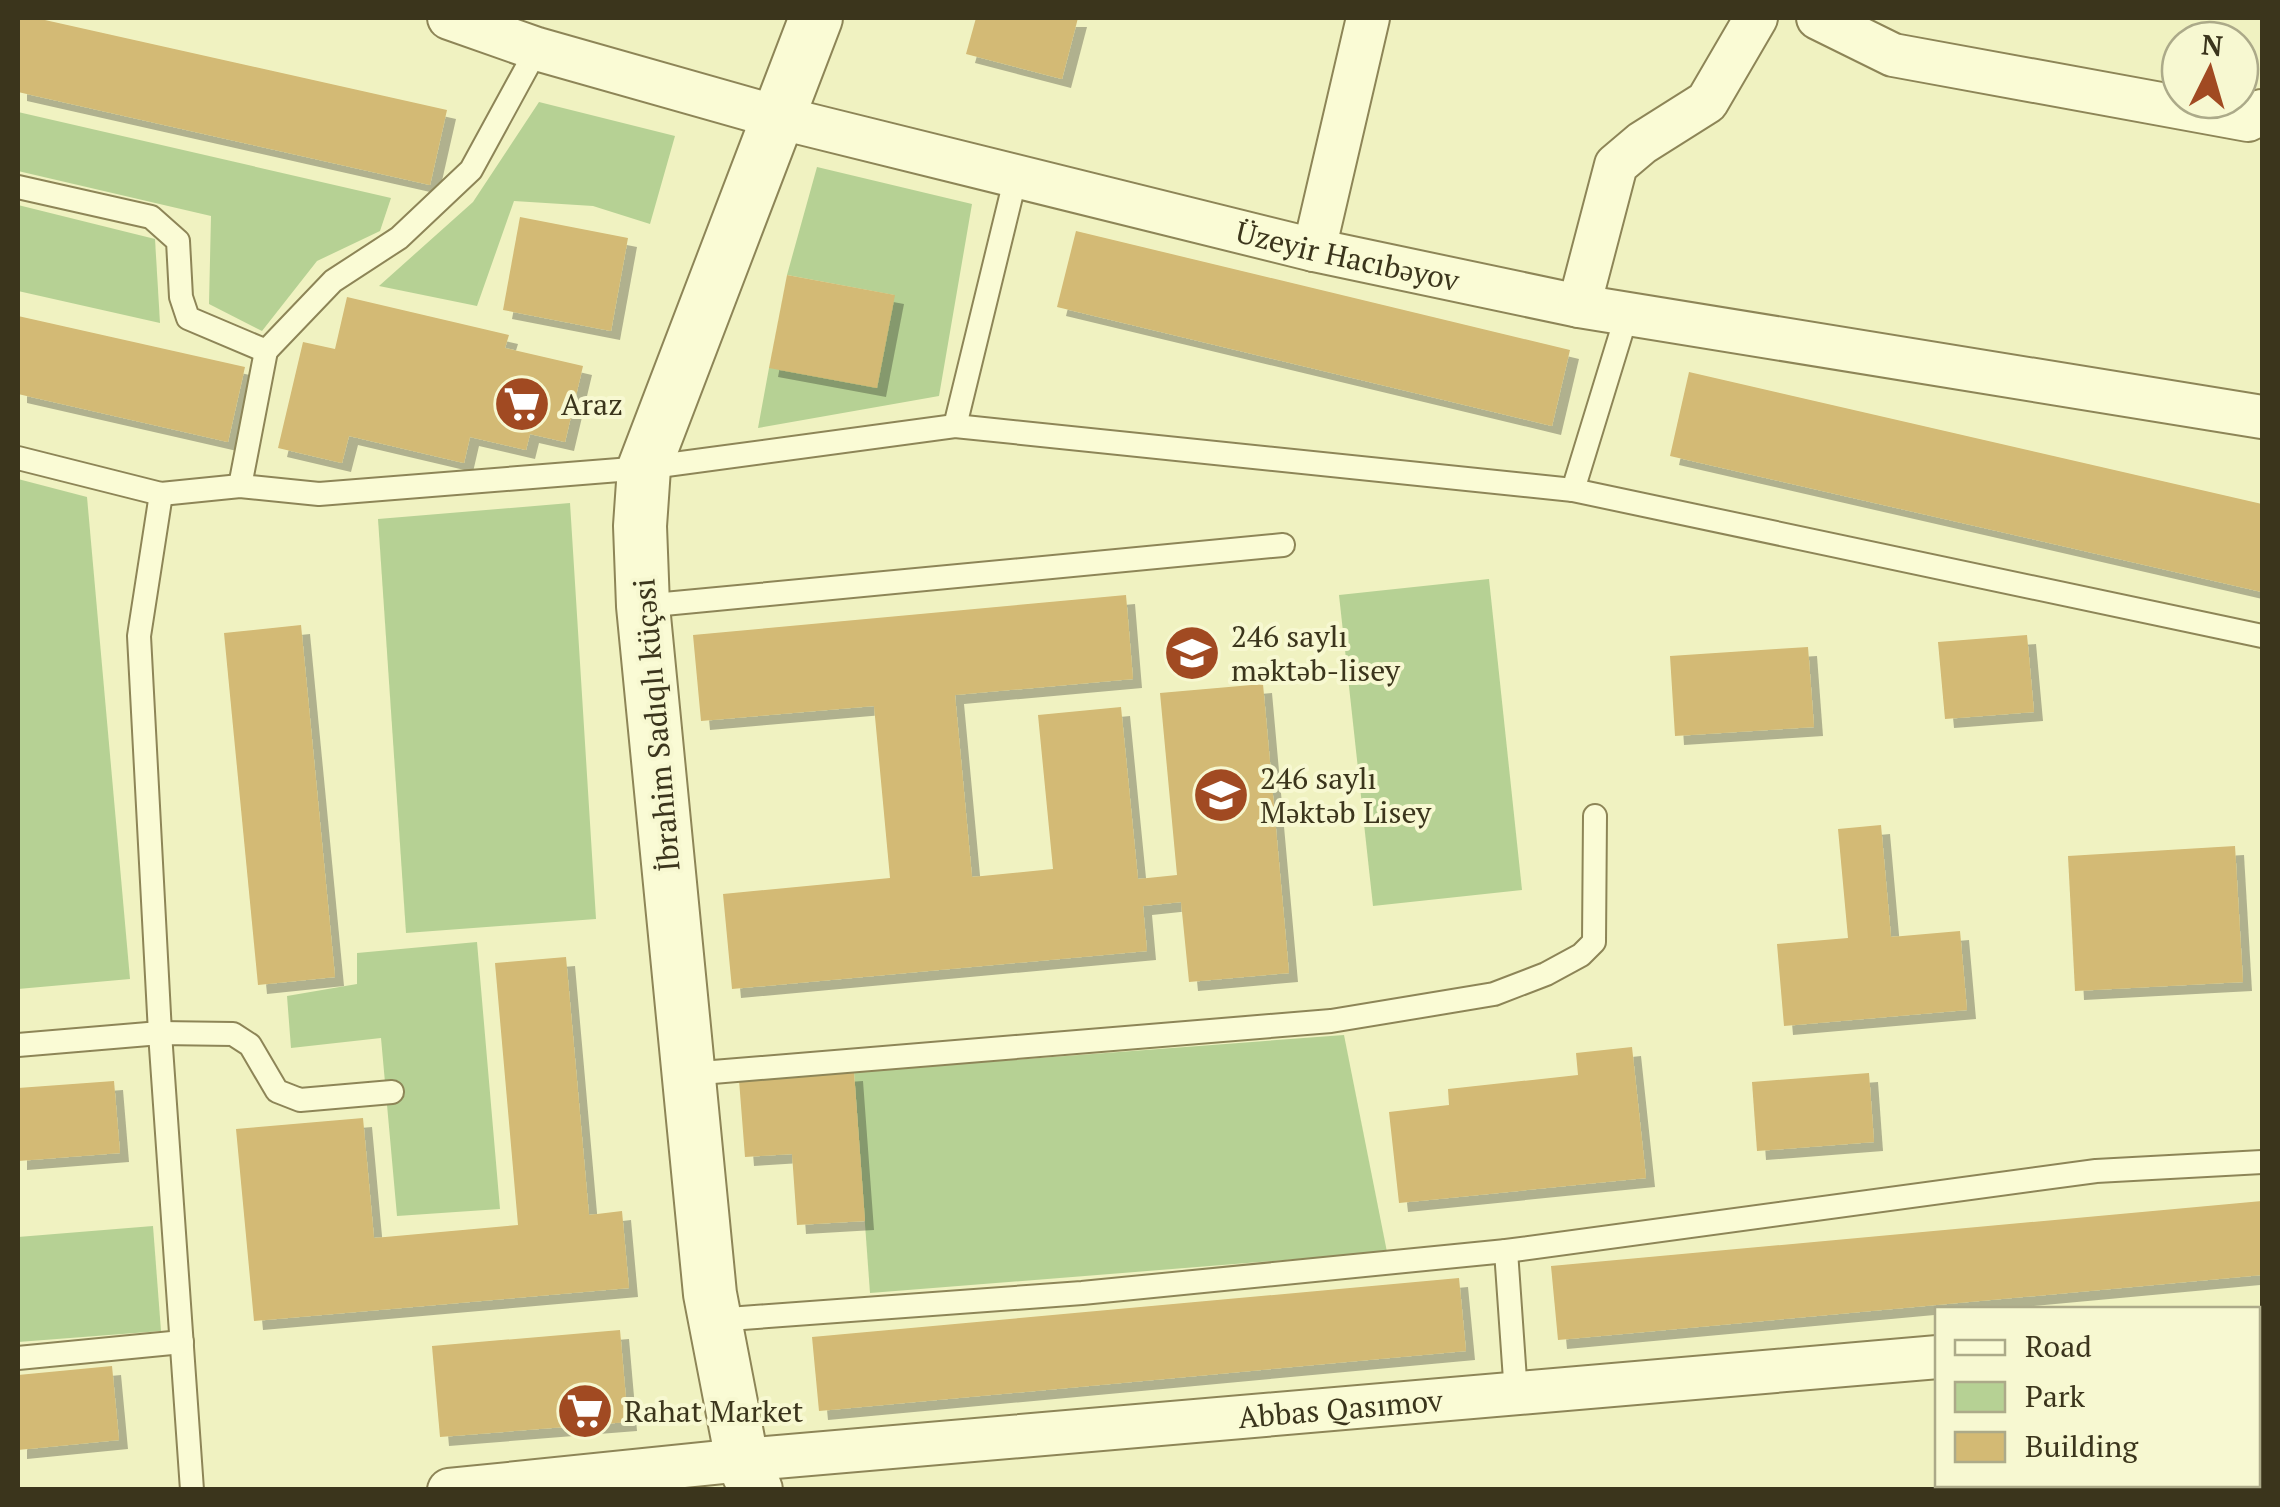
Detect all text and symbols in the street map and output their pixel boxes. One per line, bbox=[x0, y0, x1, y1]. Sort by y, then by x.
north arrow bbox=[2160, 20, 2260, 120]
text: N bbox=[2200, 25, 2224, 64]
street label: Üzeyir Hacıbəyov bbox=[1232, 211, 1464, 300]
supermarket icon: Araz bbox=[492, 374, 552, 434]
place label: Araz bbox=[561, 384, 623, 424]
street label: İbrahim Sadıqlı küçəsi bbox=[623, 577, 689, 873]
place label: 246 saylı məktəb-lisey bbox=[1231, 616, 1401, 690]
school or university icon: 246 saylı məktəb-lisey bbox=[1162, 623, 1222, 683]
place label: 246 saylı Məktəb Lisey bbox=[1260, 758, 1432, 832]
school or university icon: 246 saylı Məktəb Lisey bbox=[1191, 765, 1251, 825]
legend bbox=[1935, 1307, 2260, 1487]
text: Road bbox=[2025, 1326, 2092, 1366]
text: Park bbox=[2025, 1376, 2086, 1416]
street label: Abbas Qasımov bbox=[1236, 1380, 1445, 1437]
supermarket icon: Rahat Market bbox=[555, 1381, 615, 1441]
place label: Rahat Market bbox=[624, 1391, 803, 1431]
text: Building bbox=[2025, 1426, 2139, 1466]

